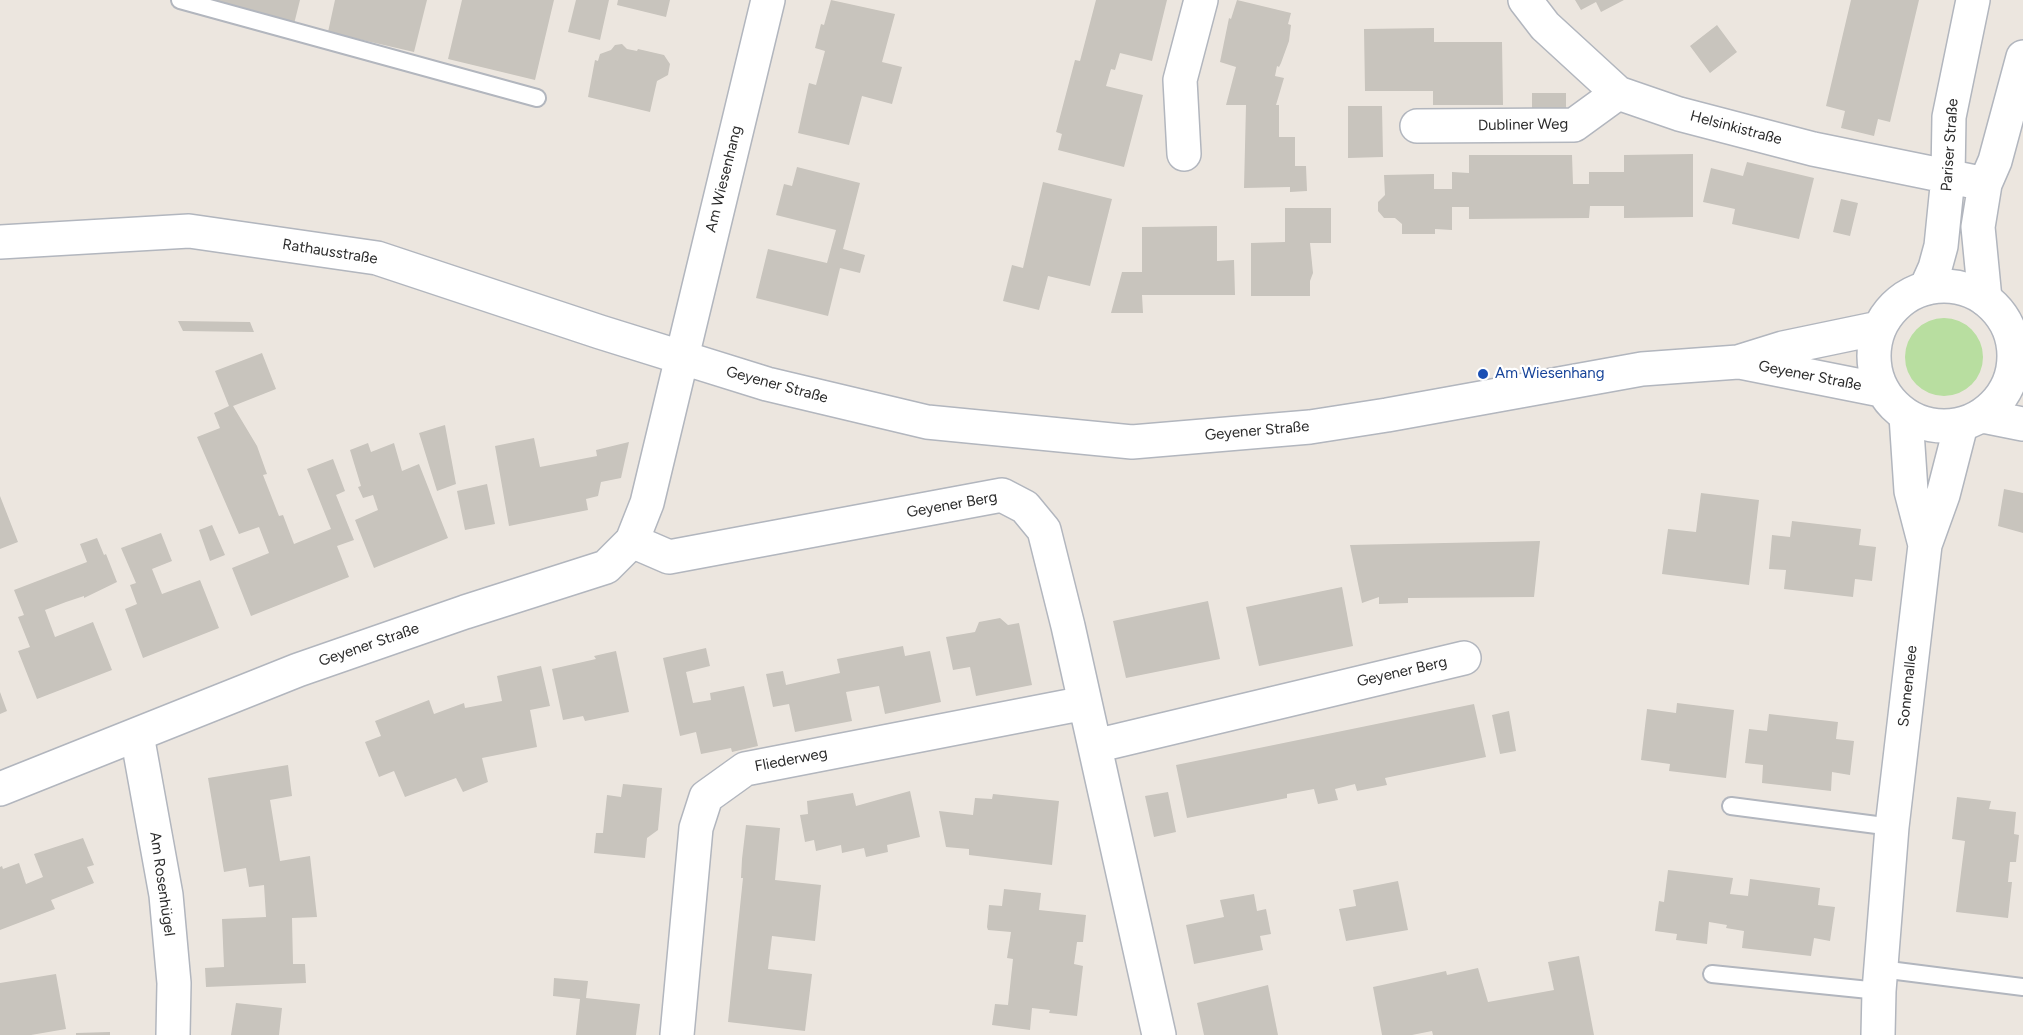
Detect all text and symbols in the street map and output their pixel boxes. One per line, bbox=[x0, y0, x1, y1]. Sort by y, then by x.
street label: Pariser Straße bbox=[1938, 98, 1962, 192]
street label: Helsinkistraße bbox=[1688, 107, 1784, 149]
street label: Dubliner Weg bbox=[1478, 115, 1568, 135]
street label: Am Wiesenhang bbox=[702, 124, 746, 234]
street label: Rathausstraße bbox=[281, 236, 379, 268]
street label: Geyener Straße bbox=[1757, 357, 1863, 395]
street label: Geyener Straße bbox=[724, 363, 830, 407]
place label: Am Wiesenhang bbox=[1495, 365, 1604, 383]
marker: Am Wiesenhang bbox=[1476, 367, 1490, 381]
street label: Geyener Straße bbox=[1204, 417, 1310, 445]
street label: Geyener Berg bbox=[905, 488, 999, 522]
street label: Geyener Straße bbox=[316, 619, 422, 671]
street label: Sonnenallee bbox=[1895, 644, 1921, 728]
street label: Geyener Berg bbox=[1355, 653, 1449, 691]
street label: Fliederweg bbox=[753, 744, 829, 776]
street label: Am Rosenhügel bbox=[146, 831, 178, 937]

